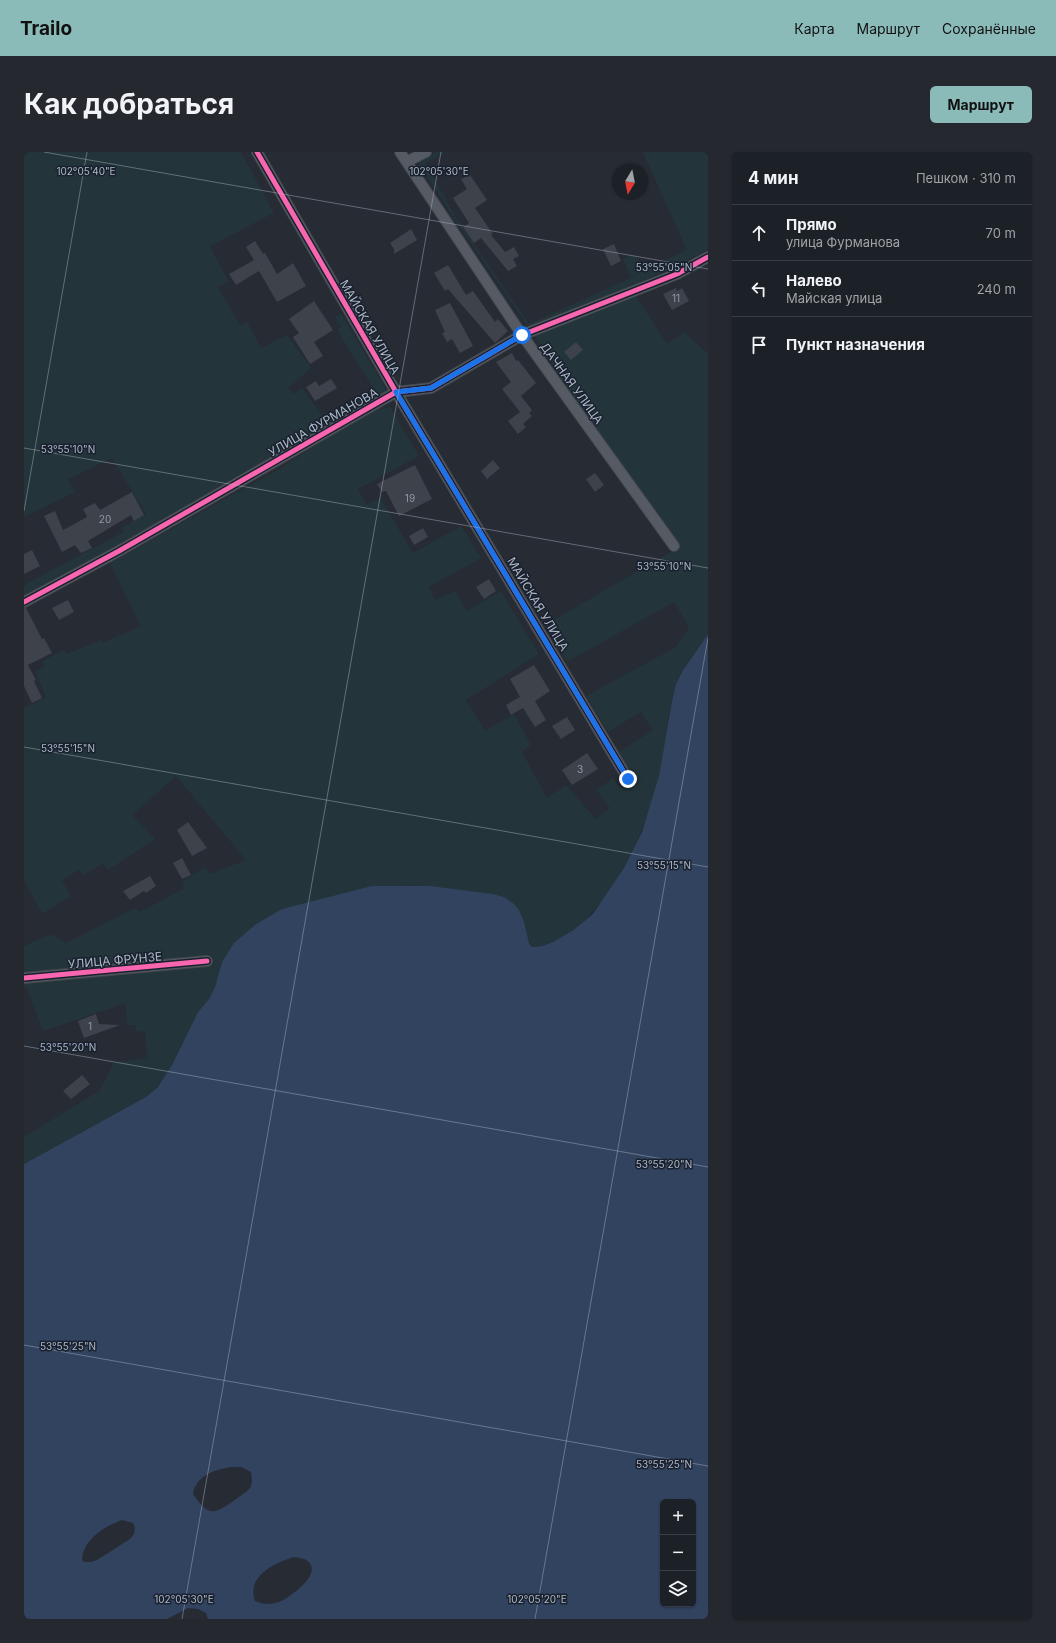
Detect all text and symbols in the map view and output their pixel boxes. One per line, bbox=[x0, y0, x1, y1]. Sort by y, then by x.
text: Trailo bbox=[20, 17, 72, 40]
text: Карта bbox=[794, 20, 835, 37]
text: Маршрут bbox=[857, 20, 920, 37]
text: Сохранённые bbox=[942, 20, 1036, 37]
button: Маршрут bbox=[930, 86, 1032, 123]
text: Как добраться bbox=[24, 87, 234, 121]
north arrow bbox=[612, 164, 648, 200]
text: 102°05'40"E bbox=[56, 165, 116, 177]
text: 102°05'30"E bbox=[409, 165, 469, 177]
text: 4 мин bbox=[748, 168, 799, 188]
text: Пешком · 310 m bbox=[916, 170, 1016, 186]
text: Прямо bbox=[786, 215, 837, 234]
icon: ahead bbox=[748, 222, 770, 244]
text: 70 m bbox=[986, 225, 1016, 241]
text: улица Фурманова bbox=[786, 234, 900, 250]
text: 53°55'05"N bbox=[636, 261, 692, 273]
text: Налево bbox=[786, 271, 842, 290]
street label: МАЙСКАЯ УЛИЦА bbox=[337, 277, 403, 377]
icon: left bbox=[748, 278, 770, 300]
text: 240 m bbox=[977, 281, 1016, 297]
text: Майская улица bbox=[786, 290, 882, 306]
house number: 11 bbox=[672, 292, 680, 304]
route start bbox=[513, 326, 531, 344]
icon: arrive bbox=[748, 334, 770, 356]
text: Пункт назначения bbox=[786, 335, 925, 354]
street label: ДАЧНАЯ УЛИЦА bbox=[537, 339, 607, 427]
street label: УЛИЦА ФУРМАНОВА bbox=[266, 385, 380, 459]
text: 53°55'10"N bbox=[41, 443, 95, 455]
house number: 19 bbox=[405, 492, 415, 504]
house number: 20 bbox=[99, 513, 111, 525]
street label: МАЙСКАЯ УЛИЦА bbox=[504, 554, 572, 654]
text: 53°55'10"N bbox=[637, 560, 691, 572]
text: 53°55'15"N bbox=[41, 742, 95, 754]
house number: 3 bbox=[577, 763, 583, 775]
route end bbox=[619, 770, 637, 788]
text: 53°55'15"N bbox=[637, 859, 691, 871]
street label: УЛИЦА ФРУНЗЕ bbox=[67, 948, 163, 972]
house number: 1 bbox=[88, 1020, 92, 1032]
text: 53°55'20"N bbox=[40, 1041, 96, 1053]
text: 53°55'20"N bbox=[636, 1158, 692, 1170]
text: 53°55'25"N bbox=[40, 1340, 96, 1352]
text: 53°55'25"N bbox=[636, 1458, 692, 1470]
map controls bbox=[660, 1499, 696, 1607]
button: + bbox=[660, 1499, 696, 1535]
button: − bbox=[660, 1535, 696, 1571]
button: layers bbox=[660, 1571, 696, 1607]
text: 102°05'30"E bbox=[154, 1593, 214, 1605]
text: 102°05'20"E bbox=[507, 1593, 567, 1605]

